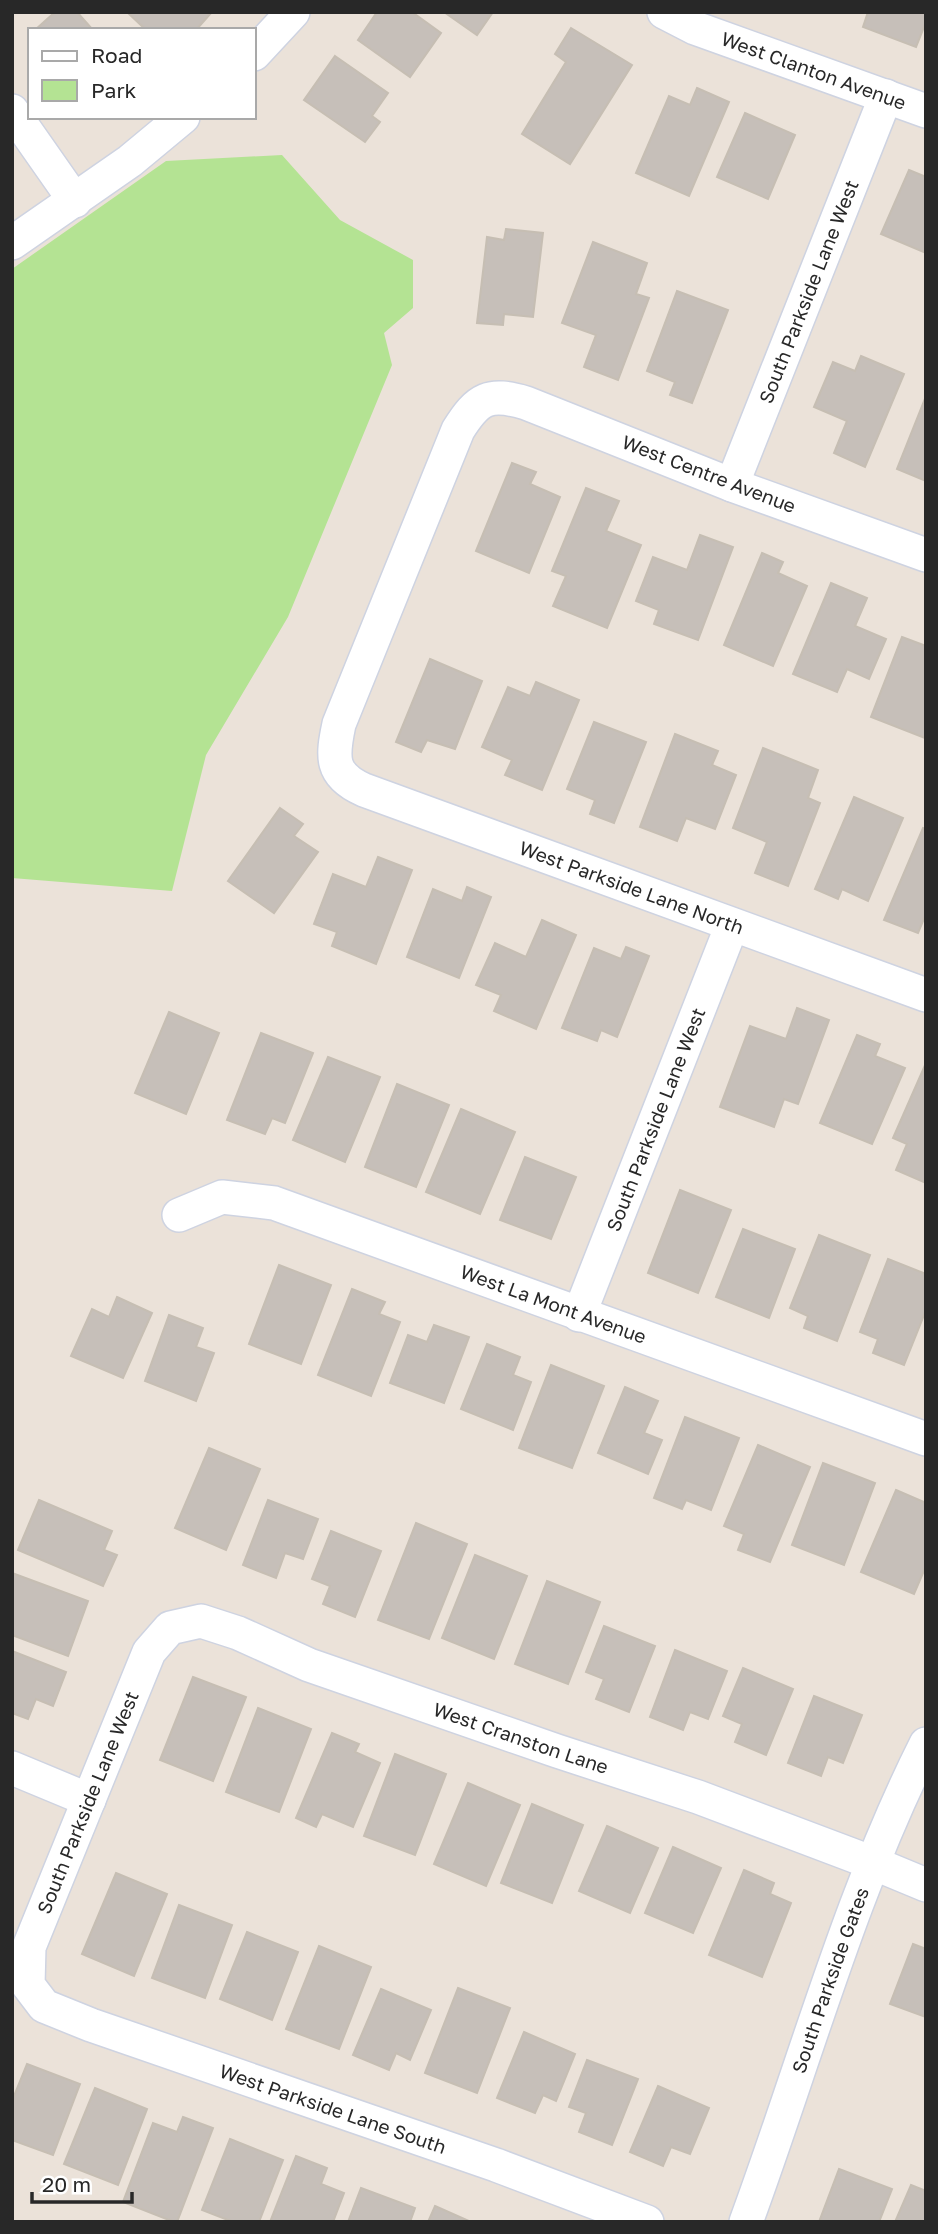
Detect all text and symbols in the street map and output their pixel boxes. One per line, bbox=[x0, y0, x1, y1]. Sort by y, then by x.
street label: West Clanton Avenue bbox=[718, 26, 909, 114]
legend bbox=[28, 28, 256, 119]
text: Road bbox=[91, 42, 142, 68]
text: Park bbox=[91, 77, 137, 103]
street label: South Parkside Lane West bbox=[754, 176, 863, 407]
street label: West Centre Avenue bbox=[619, 430, 799, 517]
street label: West Parkside Lane North bbox=[516, 836, 747, 939]
street label: South Parkside Lane West bbox=[601, 1004, 709, 1235]
street label: West La Mont Avenue bbox=[457, 1259, 650, 1348]
street label: South Parkside Lane West bbox=[32, 1688, 143, 1917]
street label: West Cranston Lane bbox=[430, 1697, 611, 1778]
street label: South Parkside Gates bbox=[786, 1884, 873, 2076]
street label: West Parkside Lane South bbox=[217, 2059, 450, 2158]
scale bar bbox=[32, 2160, 131, 2204]
text: 20 m bbox=[42, 2171, 91, 2197]

